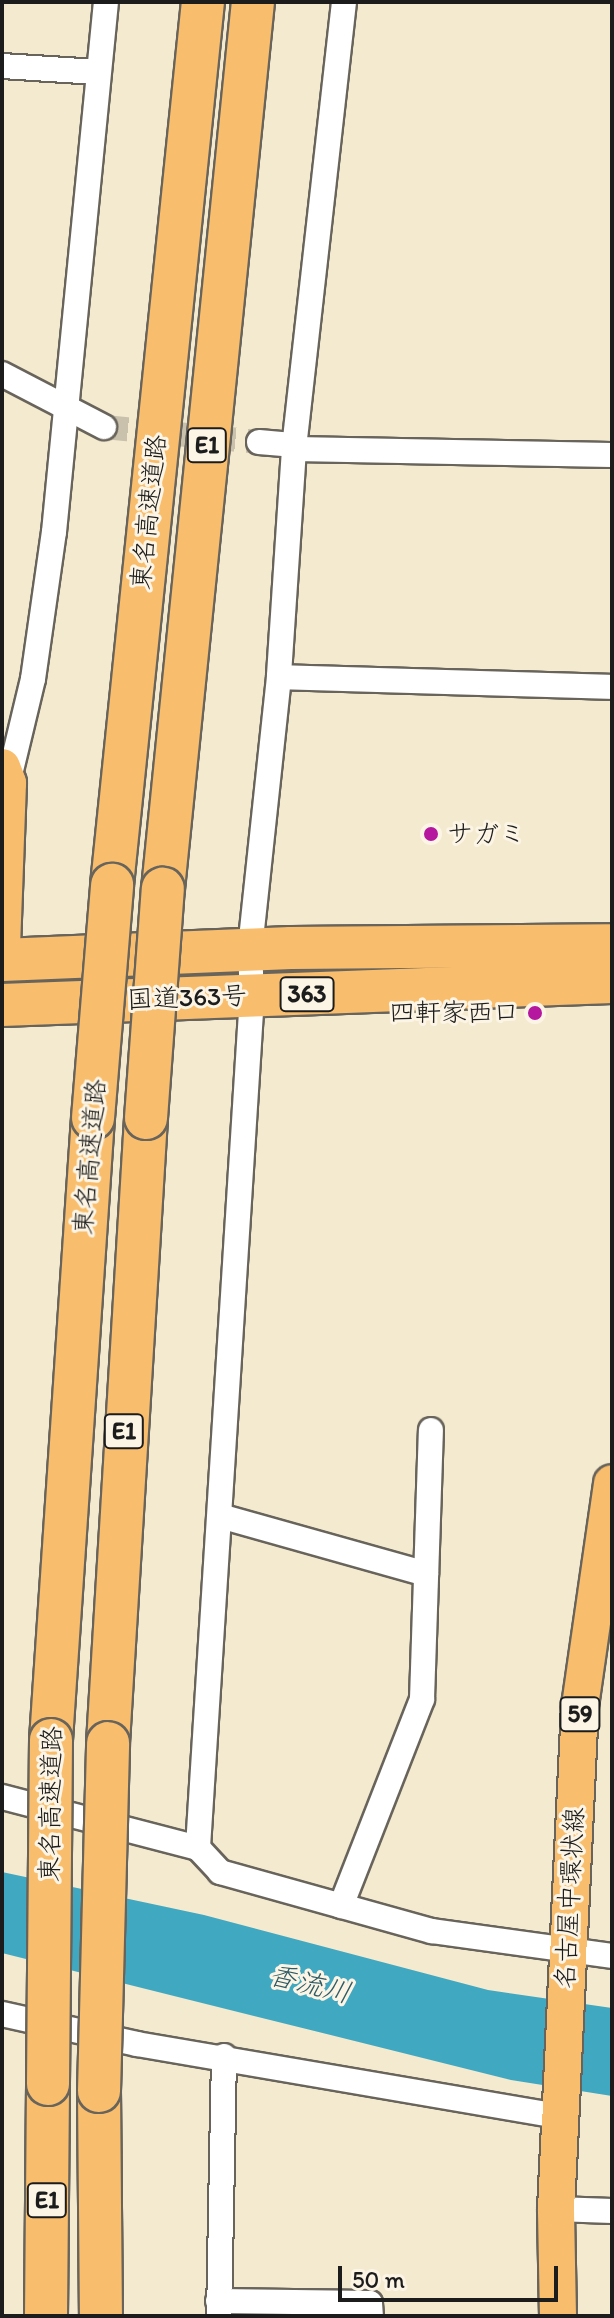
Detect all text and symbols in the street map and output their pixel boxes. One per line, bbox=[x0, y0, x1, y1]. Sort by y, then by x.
road number: E1 bbox=[185, 425, 229, 465]
street label: 東名高速道路 bbox=[125, 433, 173, 591]
place label: サガミ bbox=[447, 818, 525, 850]
marker: サガミ bbox=[422, 825, 440, 843]
road number: 363 bbox=[279, 974, 335, 1014]
street label: 国道363号 bbox=[126, 980, 248, 1016]
place label: 四軒家西口 bbox=[389, 997, 519, 1029]
marker: 四軒家西口 bbox=[526, 1004, 544, 1022]
street label: 東名高速道路 bbox=[68, 1078, 112, 1236]
road number: E1 bbox=[102, 1411, 146, 1451]
road number: 59 bbox=[558, 1694, 602, 1734]
street label: 東名高速道路 bbox=[34, 1726, 68, 1882]
street label: 名古屋中環状線 bbox=[550, 1806, 590, 1990]
water label: 香流川 bbox=[265, 1957, 355, 2009]
road number: E1 bbox=[25, 2180, 69, 2220]
scale bar bbox=[342, 2250, 562, 2300]
text: 50 m bbox=[352, 2265, 405, 2294]

